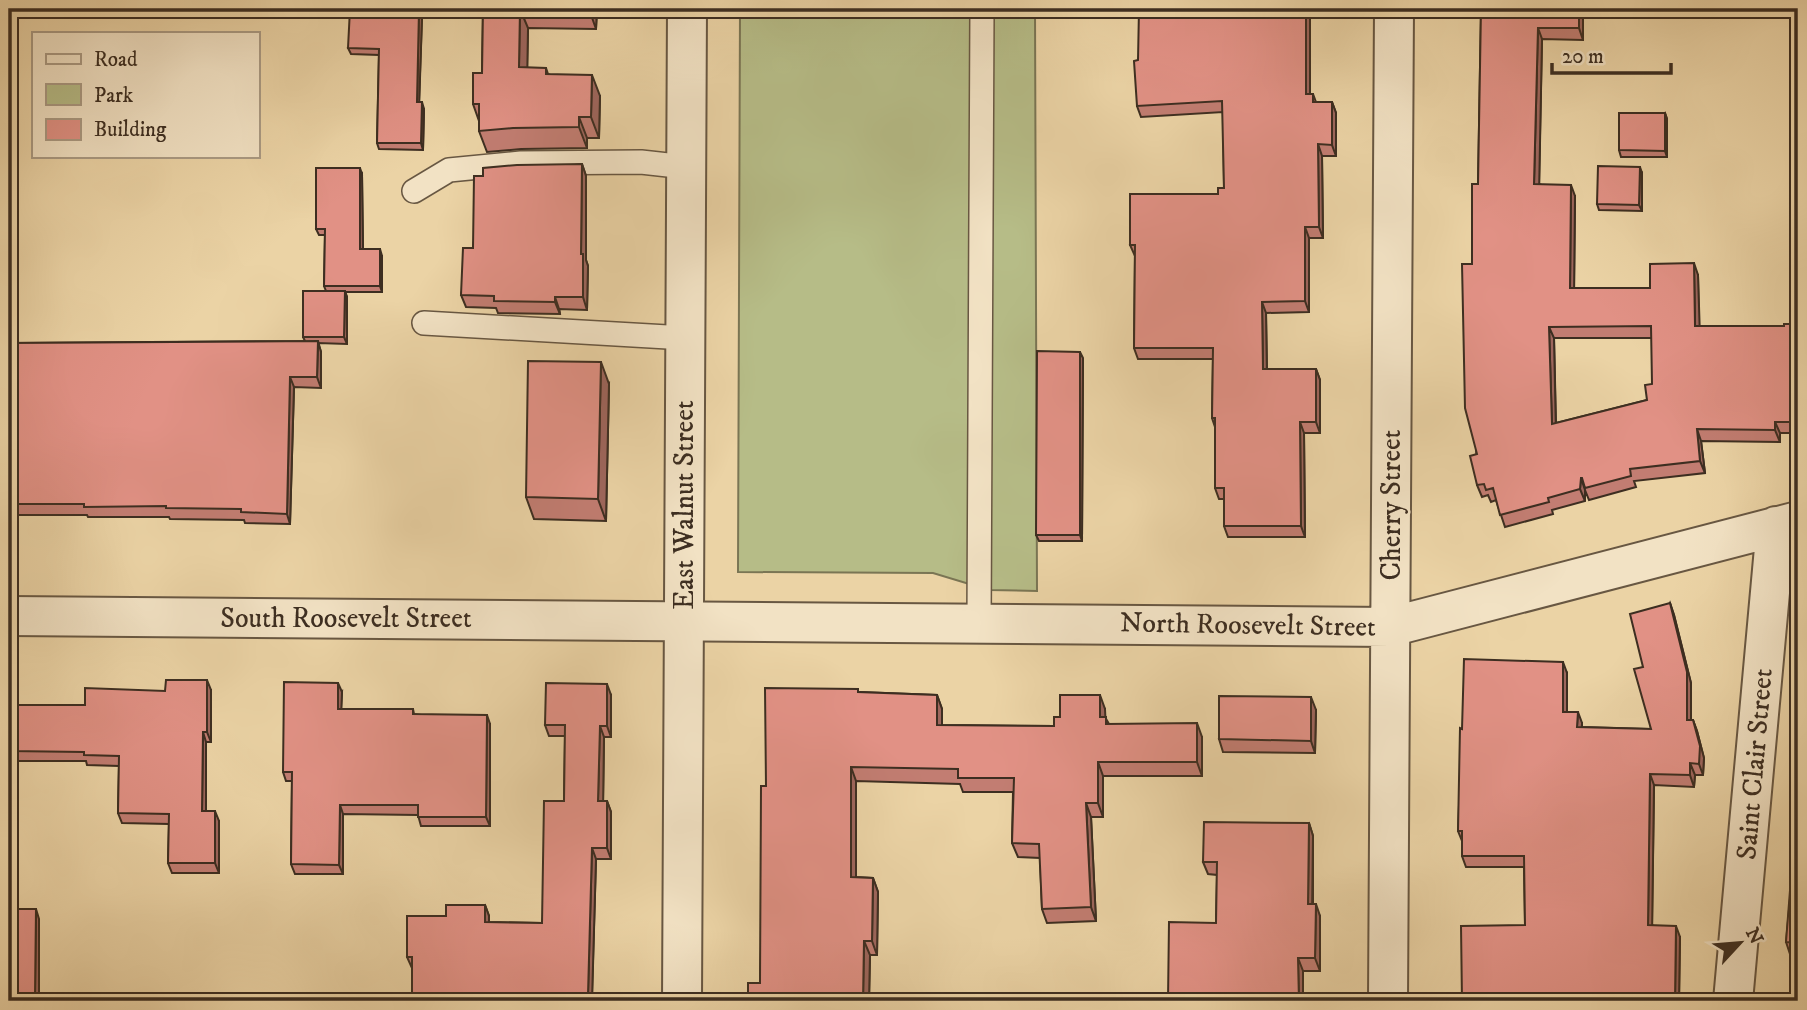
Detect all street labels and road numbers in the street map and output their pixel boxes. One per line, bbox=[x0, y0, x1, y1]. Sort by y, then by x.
street label: East Walnut Street bbox=[667, 400, 702, 610]
street label: Cherry Street bbox=[1374, 429, 1409, 581]
street label: South Roosevelt Street bbox=[220, 601, 472, 636]
street label: North Roosevelt Street bbox=[1120, 605, 1376, 645]
street label: Saint Clair Street bbox=[1729, 667, 1781, 861]

